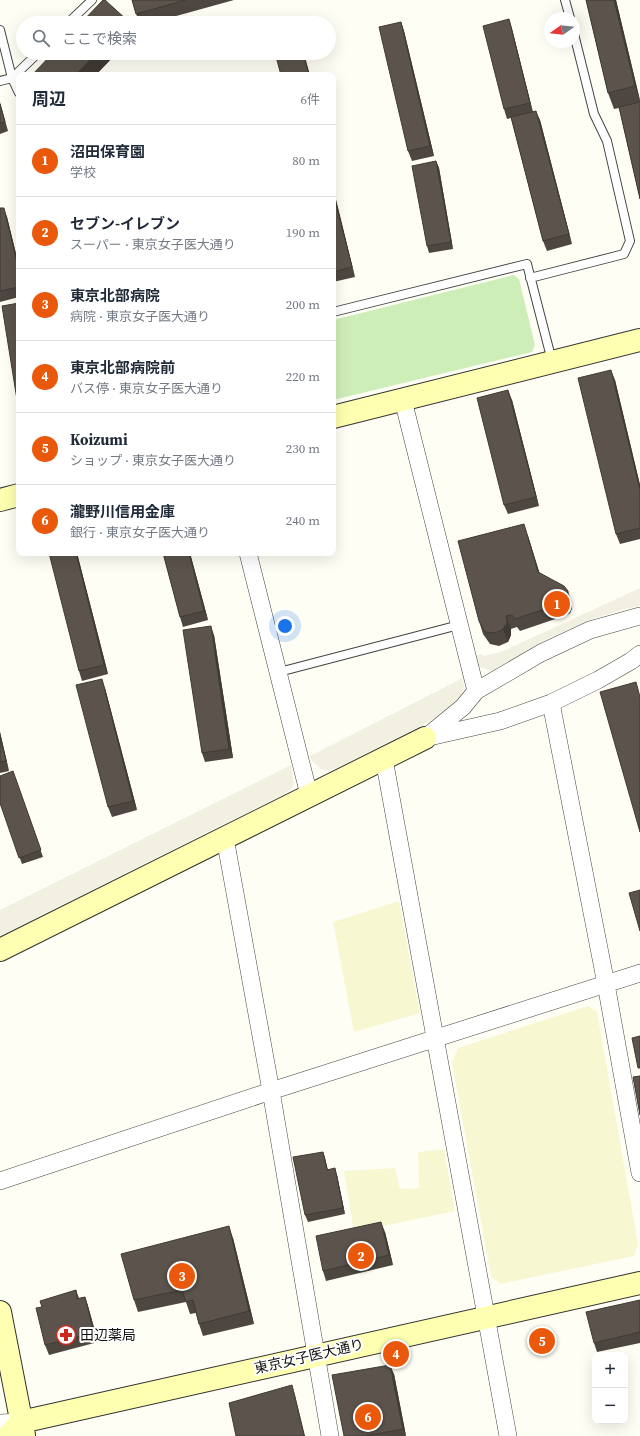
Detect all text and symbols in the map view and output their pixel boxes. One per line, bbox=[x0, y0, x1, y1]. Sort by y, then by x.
north arrow bbox=[544, 12, 580, 48]
search box bbox=[16, 16, 336, 60]
icon: search bbox=[30, 27, 52, 49]
text: ここで検索 bbox=[62, 28, 137, 49]
text: 周辺 bbox=[32, 87, 66, 111]
text: 6件 bbox=[300, 91, 320, 108]
text: 沼田保育園 bbox=[70, 141, 145, 162]
text: 1 bbox=[41, 152, 49, 169]
text: 80 m bbox=[292, 152, 320, 169]
text: 学校 bbox=[70, 164, 96, 181]
text: セブン-イレブン bbox=[70, 213, 180, 234]
text: 2 bbox=[41, 224, 49, 241]
text: 190 m bbox=[286, 224, 320, 241]
text: スーパー · 東京女子医大通り bbox=[70, 236, 236, 253]
text: 東京北部病院 bbox=[70, 285, 160, 306]
text: 3 bbox=[41, 296, 49, 313]
text: 200 m bbox=[286, 296, 320, 313]
text: 病院 · 東京女子医大通り bbox=[70, 308, 210, 325]
text: 東京北部病院前 bbox=[70, 357, 175, 378]
text: 4 bbox=[41, 368, 49, 385]
text: 220 m bbox=[286, 368, 320, 385]
text: バス停 · 東京女子医大通り bbox=[70, 380, 223, 397]
text: Koizumi bbox=[70, 429, 128, 450]
text: 5 bbox=[41, 440, 49, 457]
text: 230 m bbox=[286, 440, 320, 457]
text: ショップ · 東京女子医大通り bbox=[70, 452, 236, 469]
text: 瀧野川信用金庫 bbox=[70, 501, 175, 522]
text: 6 bbox=[41, 512, 49, 529]
text: 240 m bbox=[286, 512, 320, 529]
text: 銀行 · 東京女子医大通り bbox=[70, 524, 210, 541]
pin: 1 bbox=[544, 589, 570, 619]
your location bbox=[275, 616, 295, 636]
pin: 2 bbox=[348, 1241, 374, 1271]
pin: 3 bbox=[169, 1261, 195, 1291]
pharmacy icon: 田辺薬局 bbox=[55, 1324, 77, 1346]
place label: 田辺薬局 bbox=[80, 1325, 136, 1345]
pin: 5 bbox=[529, 1326, 555, 1356]
street label: 東京女子医大通り bbox=[252, 1334, 366, 1378]
pin: 4 bbox=[383, 1339, 409, 1369]
map controls bbox=[592, 1352, 628, 1424]
button: + bbox=[592, 1352, 628, 1388]
button: − bbox=[592, 1388, 628, 1424]
pin: 6 bbox=[355, 1402, 381, 1432]

